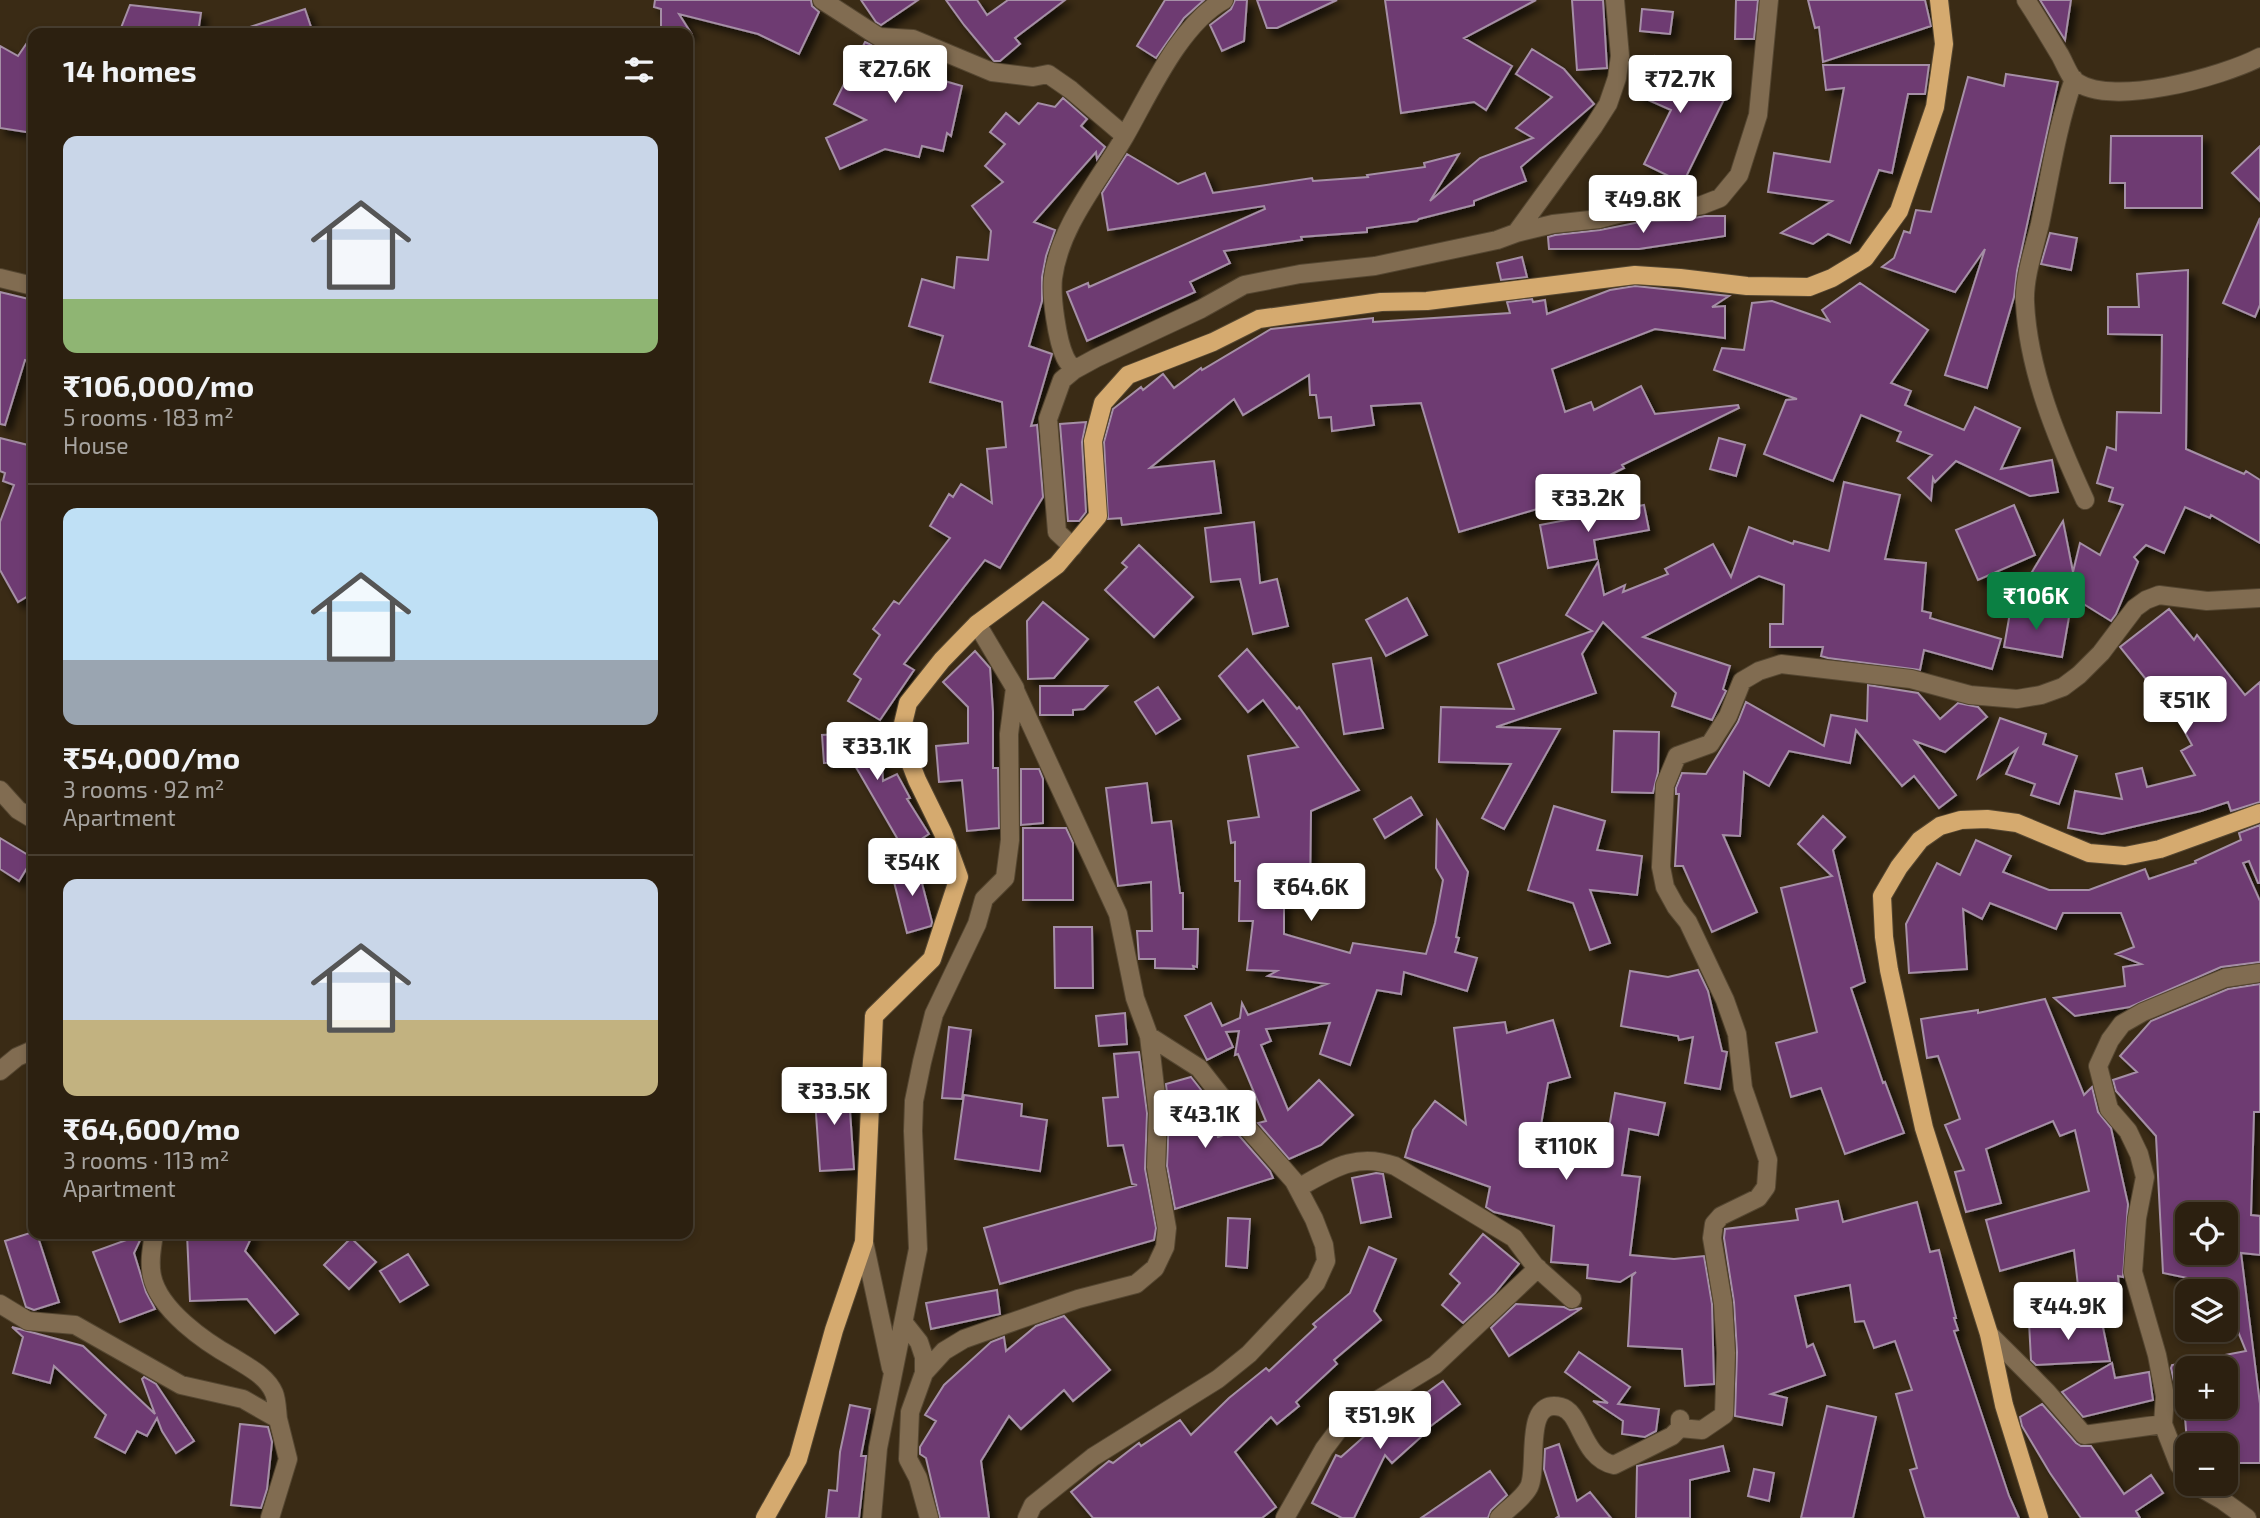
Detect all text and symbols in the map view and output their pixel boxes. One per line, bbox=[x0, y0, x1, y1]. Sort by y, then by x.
pin: ₹27.6K bbox=[838, 46, 952, 105]
icon: filters bbox=[620, 51, 658, 89]
text: 14 homes bbox=[63, 52, 197, 88]
text: ₹27.6K bbox=[859, 54, 931, 82]
pin: ₹72.7K bbox=[1623, 55, 1737, 115]
text: ₹72.7K bbox=[1645, 64, 1715, 92]
pin: ₹49.8K bbox=[1586, 176, 1700, 235]
icon: home bbox=[298, 182, 424, 308]
text: ₹49.8K bbox=[1605, 184, 1681, 212]
text: ₹106,000/mo bbox=[63, 367, 254, 403]
text: 5 rooms · 183 m² bbox=[63, 403, 234, 431]
text: House bbox=[63, 431, 129, 459]
pin: ₹33.2K bbox=[1531, 475, 1645, 534]
text: ₹33.2K bbox=[1551, 483, 1625, 511]
icon: home bbox=[298, 554, 424, 680]
pin: ₹106K bbox=[1987, 572, 2085, 632]
text: ₹106K bbox=[2003, 581, 2069, 609]
pin: ₹51K bbox=[2144, 676, 2226, 736]
text: ₹51K bbox=[2160, 685, 2210, 713]
pin: ₹33.1K bbox=[820, 722, 934, 782]
text: ₹33.1K bbox=[843, 731, 911, 759]
text: ₹54,000/mo bbox=[63, 739, 240, 775]
text: 3 rooms · 92 m² bbox=[63, 775, 224, 803]
text: Apartment bbox=[63, 803, 176, 831]
pin: ₹54K bbox=[871, 838, 953, 898]
text: ₹54K bbox=[884, 847, 940, 875]
pin: ₹64.6K bbox=[1254, 864, 1368, 923]
text: ₹64.6K bbox=[1273, 872, 1349, 900]
icon: home bbox=[298, 925, 424, 1051]
pin: ₹33.5K bbox=[777, 1068, 891, 1127]
text: ₹33.5K bbox=[798, 1076, 870, 1104]
pin: ₹43.1K bbox=[1148, 1090, 1262, 1150]
text: ₹43.1K bbox=[1170, 1099, 1240, 1127]
text: ₹64,600/mo bbox=[63, 1110, 240, 1146]
pin: ₹110K bbox=[1517, 1122, 1615, 1182]
text: ₹110K bbox=[1535, 1131, 1597, 1159]
text: 3 rooms · 113 m² bbox=[63, 1146, 229, 1174]
text: Apartment bbox=[63, 1174, 176, 1202]
map controls bbox=[2175, 1202, 2238, 1496]
button: locate bbox=[2175, 1202, 2238, 1265]
button: layers bbox=[2175, 1279, 2238, 1342]
pin: ₹44.9K bbox=[2011, 1282, 2125, 1342]
text: ₹44.9K bbox=[2030, 1291, 2106, 1319]
button: + bbox=[2175, 1356, 2238, 1419]
pin: ₹51.9K bbox=[1323, 1392, 1437, 1451]
text: ₹51.9K bbox=[1345, 1400, 1415, 1428]
button: − bbox=[2175, 1433, 2238, 1496]

